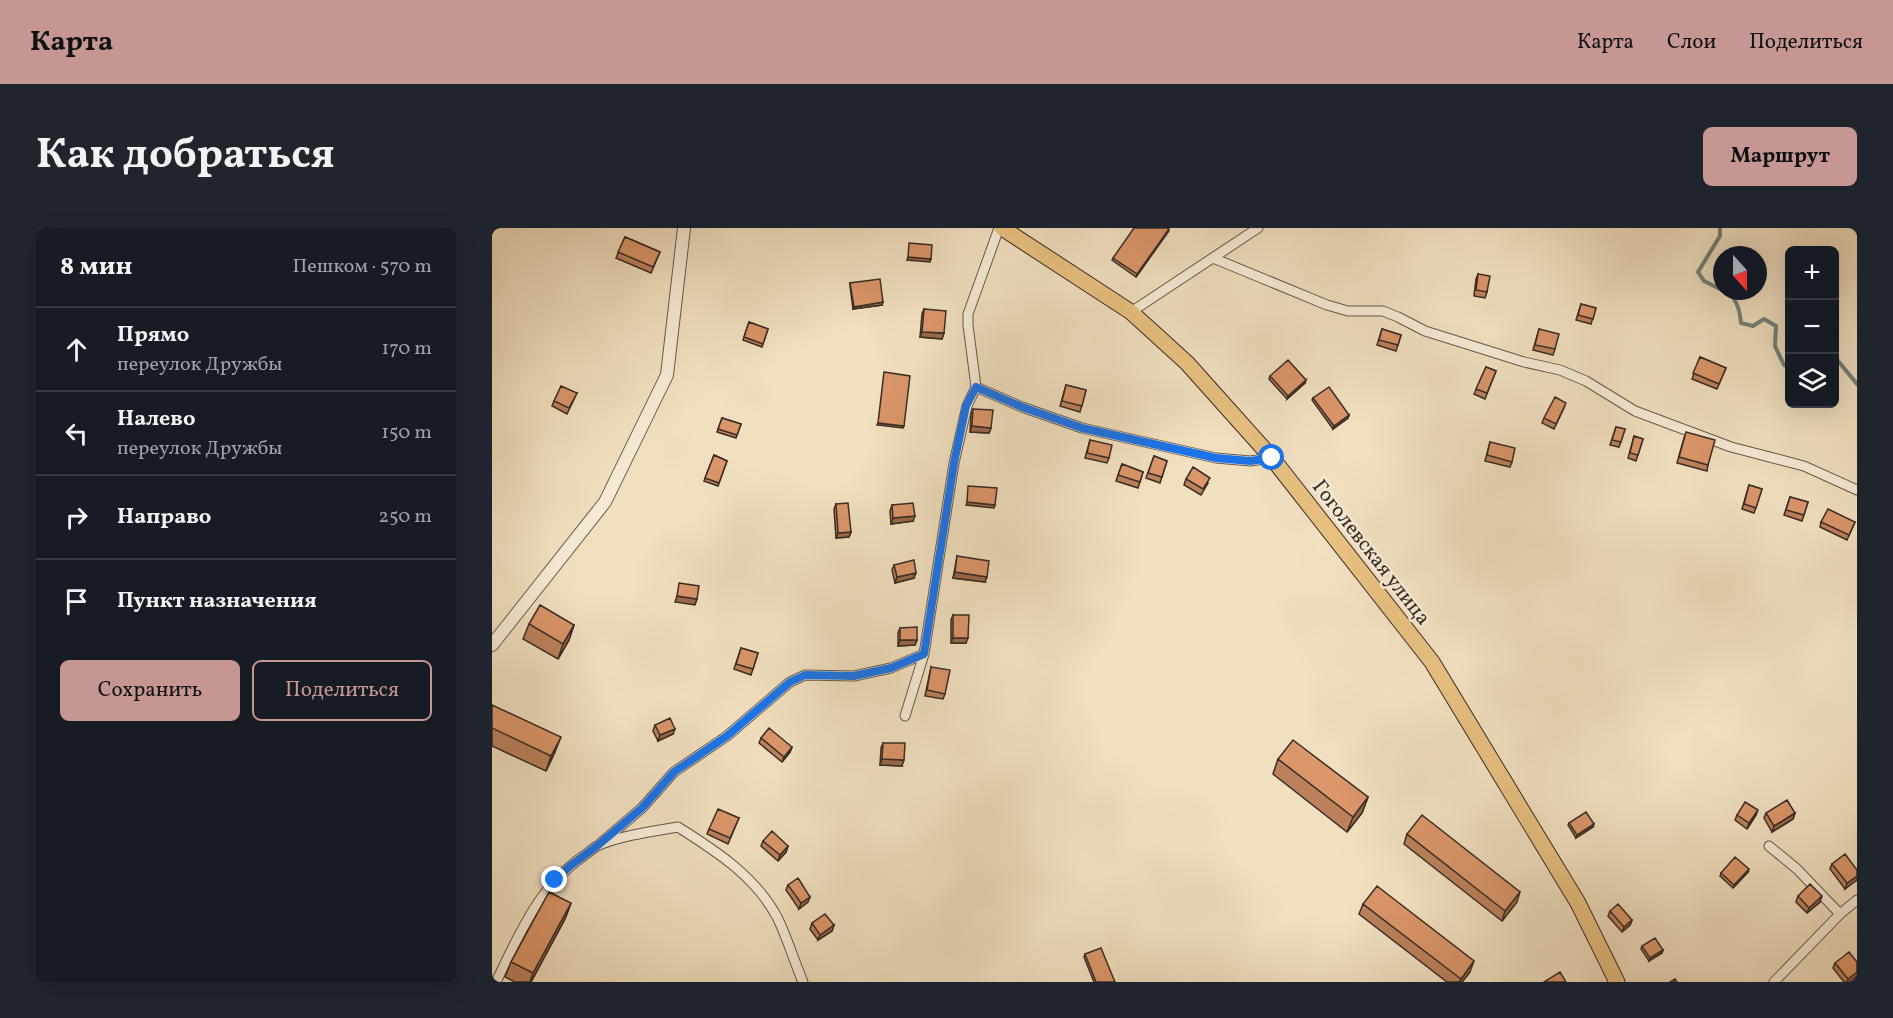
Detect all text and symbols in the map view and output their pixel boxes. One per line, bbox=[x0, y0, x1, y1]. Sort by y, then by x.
text: Карта bbox=[30, 23, 113, 62]
text: Карта bbox=[1577, 28, 1634, 57]
text: Слои bbox=[1667, 28, 1716, 57]
text: Поделиться bbox=[1749, 28, 1863, 57]
text: Как добраться bbox=[36, 127, 335, 186]
button: Маршрут bbox=[1703, 127, 1857, 186]
north arrow bbox=[1713, 246, 1767, 300]
map controls bbox=[1785, 246, 1839, 408]
button: + bbox=[1785, 246, 1839, 300]
text: 8 мин bbox=[60, 249, 132, 285]
text: Пешком · 570 m bbox=[293, 253, 432, 281]
button: − bbox=[1785, 300, 1839, 354]
text: Прямо bbox=[117, 320, 189, 351]
icon: ahead bbox=[60, 333, 93, 366]
text: 170 m bbox=[382, 335, 432, 363]
text: переулок Дружбы bbox=[117, 351, 282, 379]
button: layers bbox=[1785, 354, 1839, 408]
text: Налево bbox=[117, 404, 196, 435]
icon: left bbox=[60, 417, 93, 450]
text: 150 m bbox=[381, 419, 432, 447]
text: переулок Дружбы bbox=[117, 435, 282, 463]
route start bbox=[1258, 444, 1284, 470]
street label: Гоголевская улица bbox=[1305, 474, 1437, 632]
icon: right bbox=[60, 501, 93, 534]
text: Направо bbox=[117, 502, 211, 533]
text: 250 m bbox=[378, 503, 432, 531]
icon: arrive bbox=[60, 585, 93, 618]
text: Пункт назначения bbox=[117, 586, 317, 617]
button: Сохранить bbox=[60, 660, 240, 721]
button: Поделиться bbox=[252, 660, 432, 721]
route end bbox=[541, 866, 567, 892]

